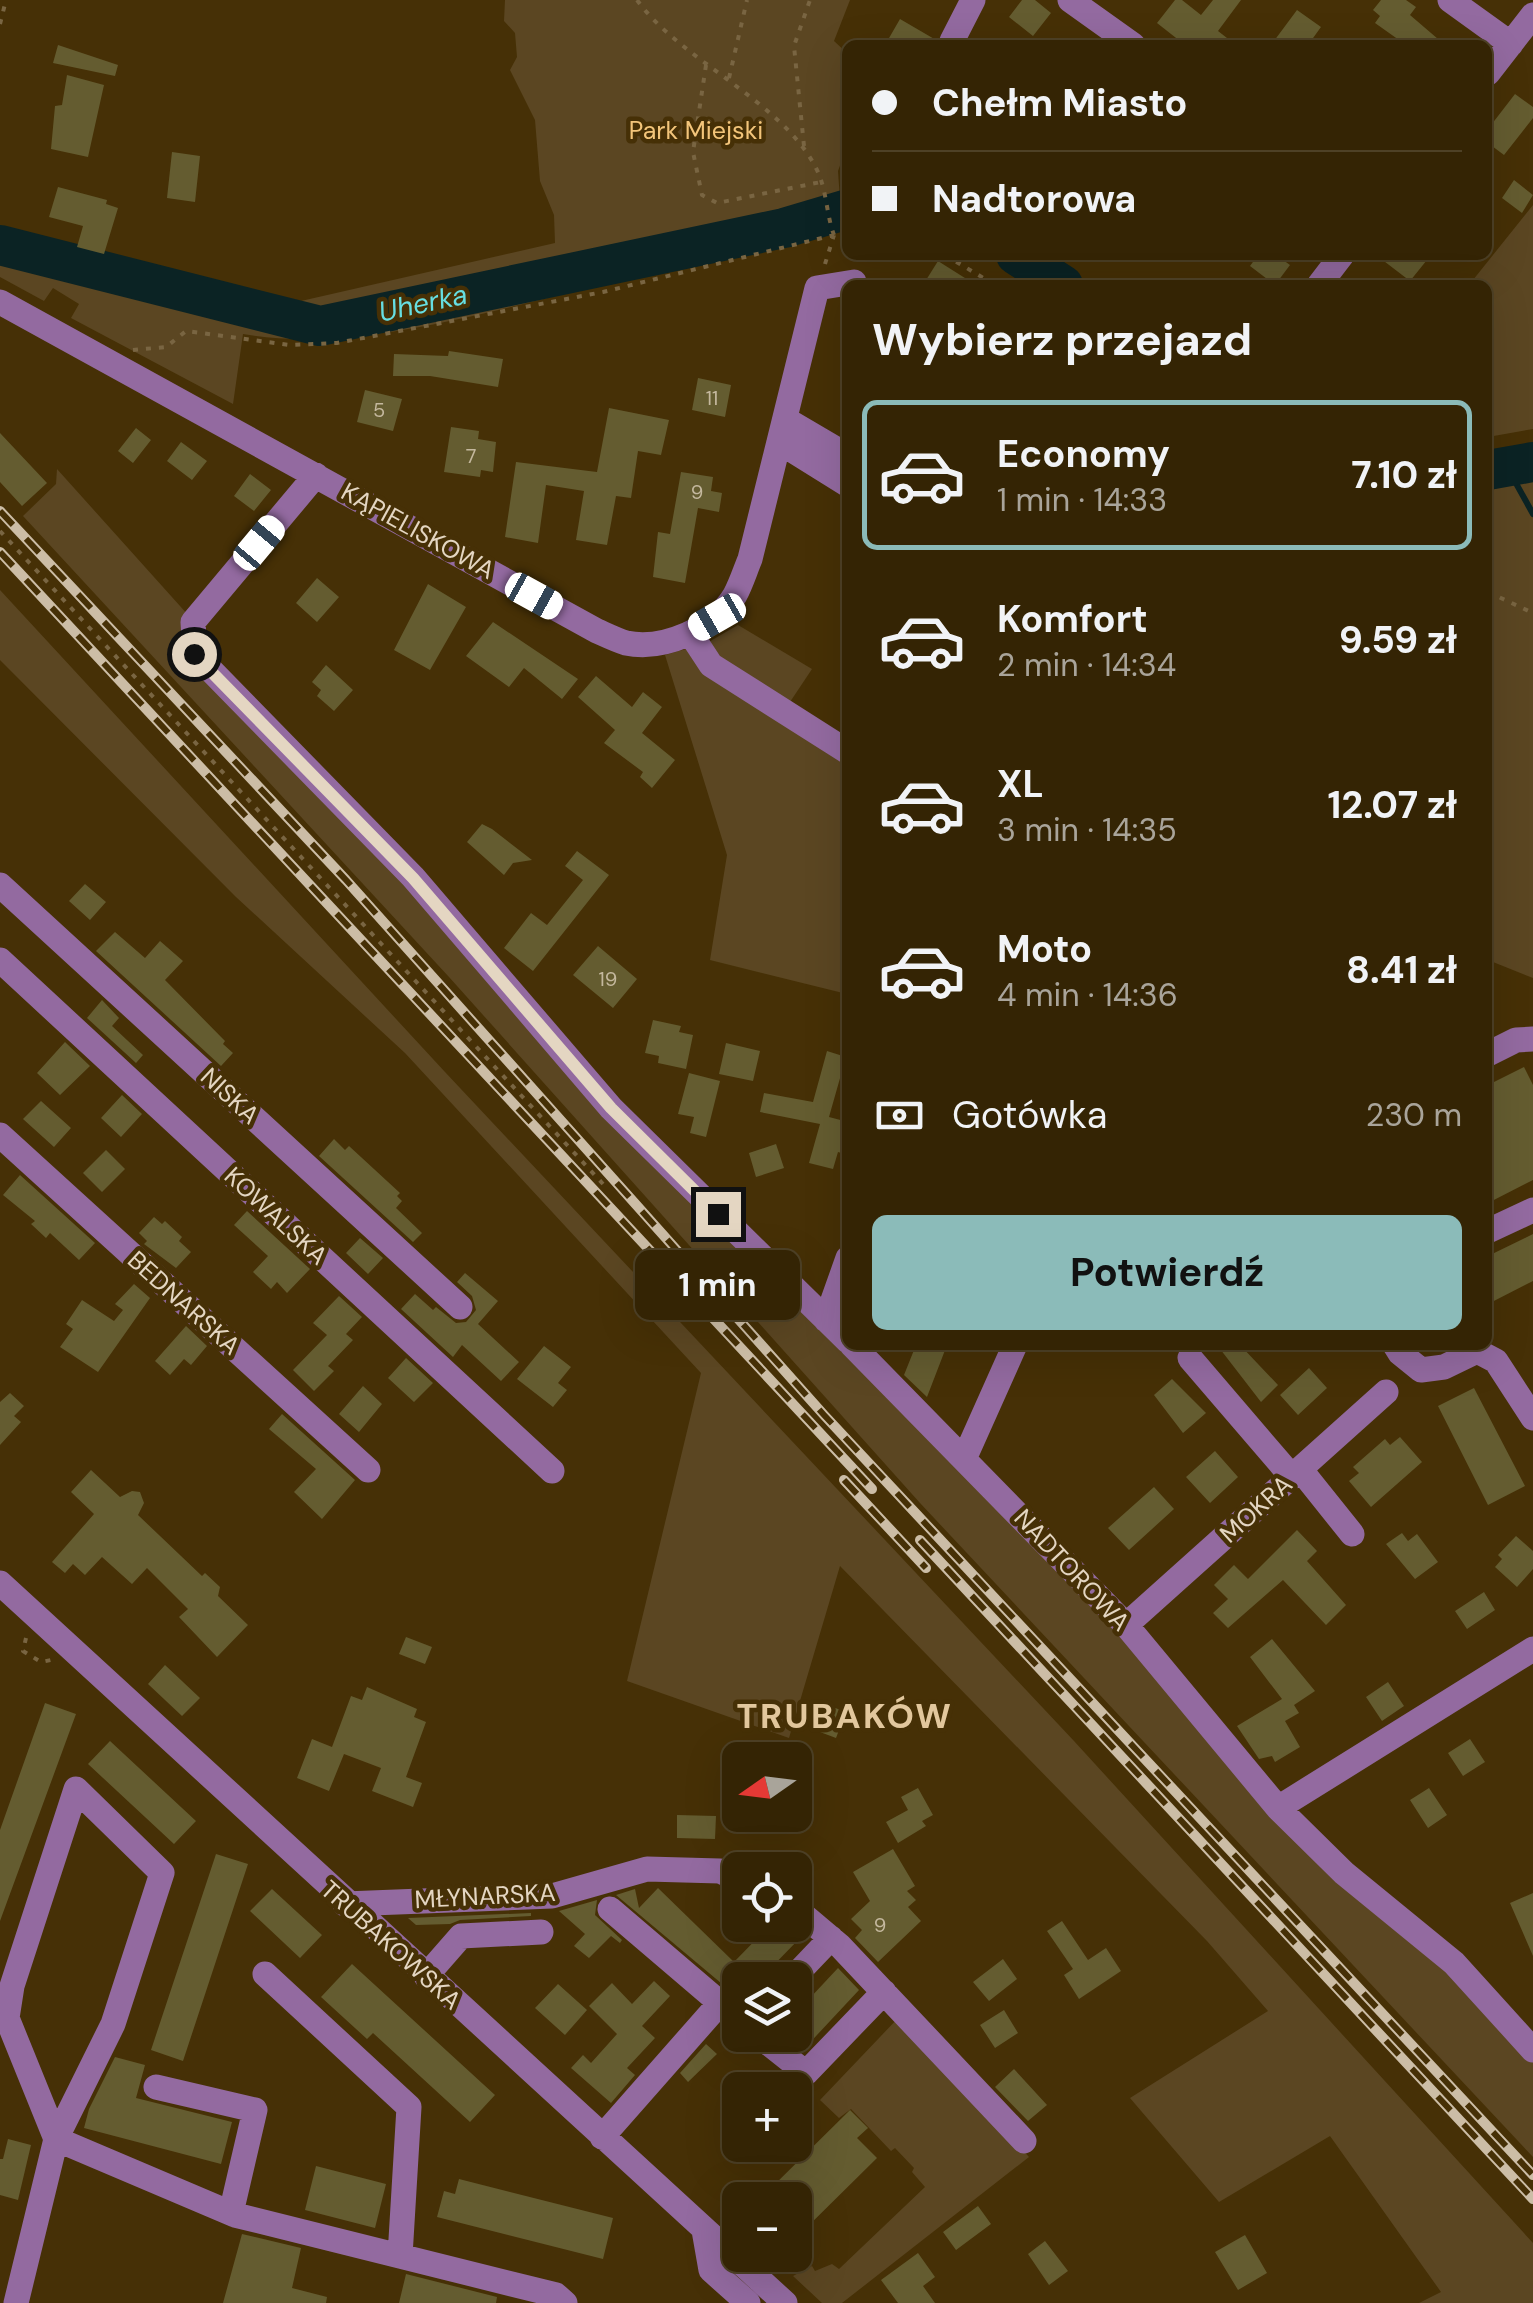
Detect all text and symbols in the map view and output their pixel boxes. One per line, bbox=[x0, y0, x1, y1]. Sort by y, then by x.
text: Chełm Miasto bbox=[932, 78, 1187, 128]
park label: Park Miejski bbox=[629, 114, 763, 147]
text: Nadtorowa bbox=[932, 174, 1136, 224]
water label: Uherka bbox=[375, 276, 471, 330]
text: Wybierz przejazd bbox=[872, 310, 1252, 369]
house number: 11 bbox=[706, 385, 718, 411]
house number: 5 bbox=[373, 397, 385, 423]
text: Economy bbox=[997, 429, 1170, 479]
icon: car bbox=[877, 430, 967, 520]
house number: 7 bbox=[466, 443, 476, 469]
text: 7.10 zł bbox=[1351, 450, 1457, 500]
street label: KĄPIELISKOWA bbox=[335, 475, 501, 587]
house number: 9 bbox=[691, 479, 703, 505]
text: 1 min · 14:33 bbox=[997, 479, 1167, 521]
car bbox=[228, 510, 290, 576]
car bbox=[500, 568, 568, 624]
car bbox=[684, 589, 750, 645]
text: Komfort bbox=[997, 594, 1148, 644]
icon: car bbox=[877, 595, 967, 685]
text: 9.59 zł bbox=[1339, 615, 1457, 665]
route start bbox=[172, 632, 217, 677]
text: 2 min · 14:34 bbox=[997, 644, 1176, 686]
text: XL bbox=[997, 759, 1044, 809]
icon: car bbox=[877, 760, 967, 850]
text: 12.07 zł bbox=[1327, 780, 1457, 830]
text: 3 min · 14:35 bbox=[997, 809, 1177, 851]
text: Moto bbox=[997, 924, 1092, 974]
icon: car bbox=[877, 925, 967, 1015]
text: 8.41 zł bbox=[1346, 945, 1457, 995]
house number: 19 bbox=[599, 966, 617, 992]
text: 4 min · 14:36 bbox=[997, 974, 1178, 1016]
street label: NISKA bbox=[194, 1060, 266, 1132]
icon: cash bbox=[872, 1088, 927, 1143]
text: Gotówka bbox=[952, 1090, 1107, 1140]
text: 230 m bbox=[1366, 1094, 1462, 1136]
street label: KOWALSKA bbox=[217, 1160, 335, 1272]
route end bbox=[696, 1192, 741, 1237]
button: Potwierdź bbox=[872, 1215, 1462, 1330]
street label: BEDNARSKA bbox=[121, 1244, 247, 1362]
callout: 1 min bbox=[636, 1249, 800, 1319]
text: 1 min bbox=[679, 1264, 756, 1306]
street label: MOKRA bbox=[1213, 1468, 1299, 1550]
street label: NADTOROWA bbox=[1007, 1502, 1137, 1638]
district label: TRUBAKÓW bbox=[737, 1693, 953, 1739]
north arrow bbox=[722, 1742, 812, 1832]
map controls bbox=[722, 1742, 812, 2272]
button: locate bbox=[722, 1852, 812, 1942]
street label: TRUBAKOWSKA bbox=[314, 1873, 468, 2017]
street label: MŁYNARSKA bbox=[414, 1876, 556, 1916]
house number: 9 bbox=[874, 1912, 886, 1938]
button: layers bbox=[722, 1962, 812, 2052]
button: + bbox=[722, 2072, 812, 2162]
button: − bbox=[722, 2182, 812, 2272]

